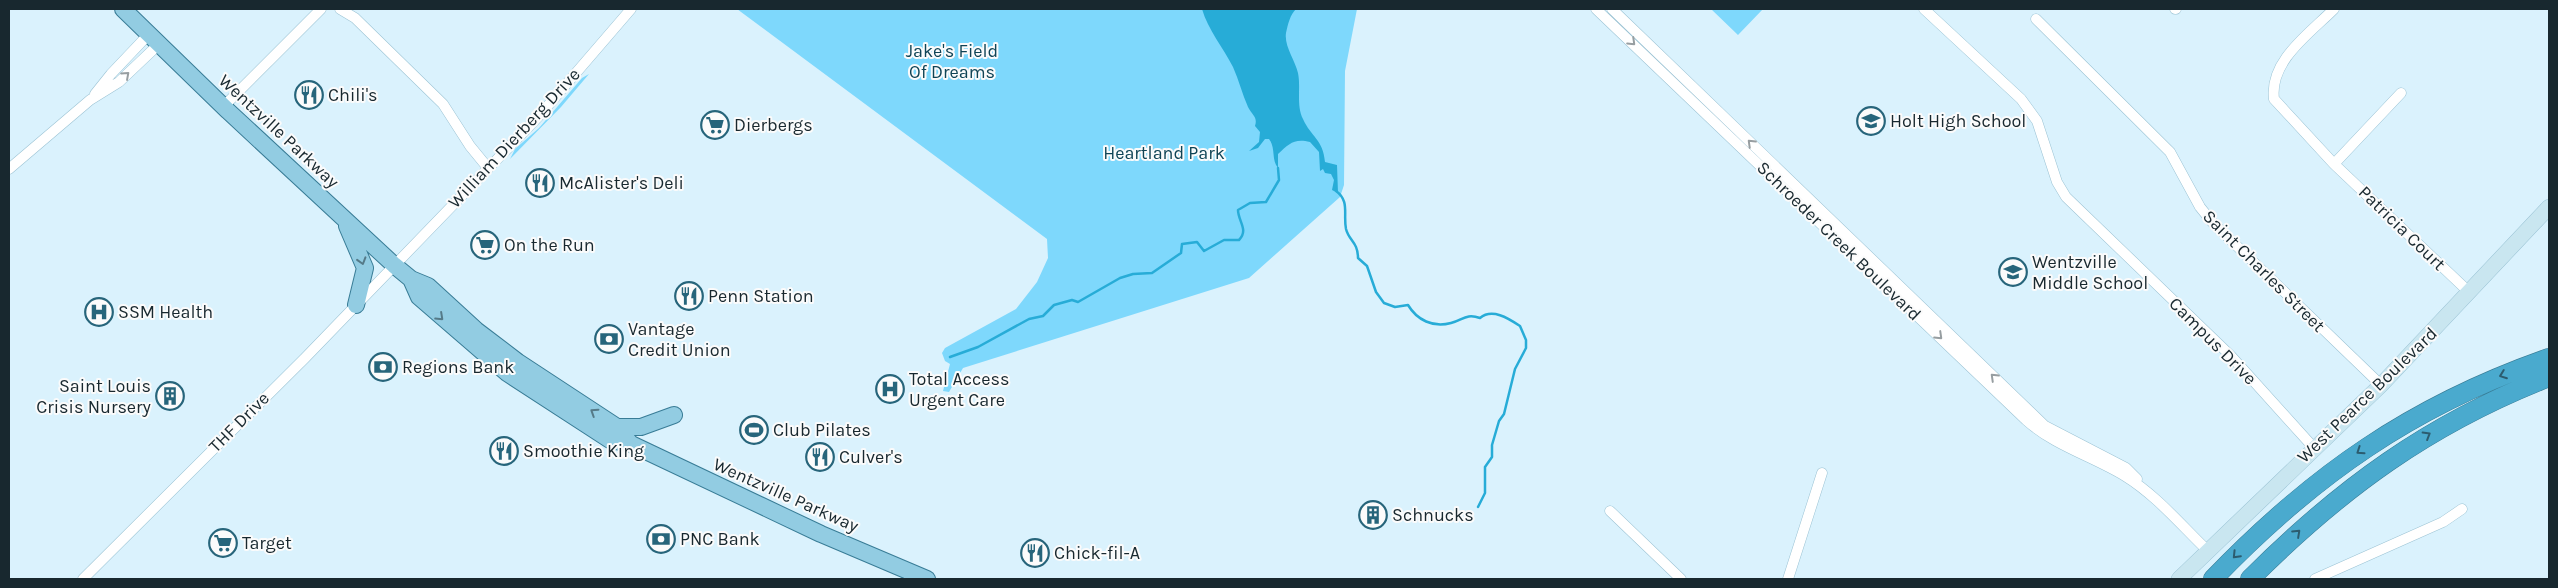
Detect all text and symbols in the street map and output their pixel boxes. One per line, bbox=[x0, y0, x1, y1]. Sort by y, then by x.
one-way arrow bbox=[1626, 37, 1635, 46]
park label: Jake's Field Of Dreams bbox=[906, 40, 998, 83]
street label: William Dierberg Drive bbox=[443, 63, 585, 213]
street label: Wentzville Parkway bbox=[214, 69, 344, 193]
one-way arrow bbox=[121, 72, 130, 81]
restaurant icon: Chili's bbox=[294, 80, 324, 110]
place label: Chili's bbox=[328, 84, 378, 106]
school or university icon: Holt High School bbox=[1856, 106, 1886, 136]
supermarket icon: Dierbergs bbox=[700, 110, 730, 140]
place label: Holt High School bbox=[1890, 110, 2026, 132]
place label: Dierbergs bbox=[734, 114, 813, 136]
one-way arrow bbox=[1747, 140, 1756, 149]
park label: Heartland Park bbox=[1103, 142, 1225, 164]
street label: Schroeder Creek Boulevard bbox=[1752, 157, 1926, 325]
restaurant icon: McAlister's Deli bbox=[525, 168, 555, 198]
place label: McAlister's Deli bbox=[559, 172, 684, 194]
street label: Patricia Court bbox=[2354, 181, 2450, 275]
street label: Saint Charles Street bbox=[2198, 205, 2330, 337]
supermarket icon: On the Run bbox=[470, 230, 500, 260]
place label: On the Run bbox=[504, 234, 595, 256]
place label: Wentzville Middle School bbox=[2032, 251, 2148, 294]
one-way arrow bbox=[356, 256, 366, 265]
school or university icon: Wentzville Middle School bbox=[1998, 257, 2028, 287]
restaurant icon: Penn Station bbox=[674, 281, 704, 311]
place label: Penn Station bbox=[708, 285, 814, 307]
street label: Campus Drive bbox=[2165, 293, 2261, 389]
hospital icon: SSM Health bbox=[84, 297, 114, 327]
place label: SSM Health bbox=[118, 301, 213, 323]
one-way arrow bbox=[435, 311, 444, 320]
place label: Vantage Credit Union bbox=[628, 318, 731, 361]
street label: West Pearce Boulevard bbox=[2292, 322, 2442, 468]
bank icon: Vantage Credit Union bbox=[594, 324, 624, 354]
one-way arrow bbox=[1933, 331, 1942, 340]
bank icon: Regions Bank bbox=[368, 352, 398, 382]
place label: Regions Bank bbox=[402, 356, 514, 378]
place label: Total Access Urgent Care bbox=[909, 368, 1010, 411]
one-way arrow bbox=[2500, 369, 2508, 379]
hospital icon: Total Access Urgent Care bbox=[875, 374, 905, 404]
one-way arrow bbox=[1990, 374, 1999, 383]
place label: Saint Louis Crisis Nursery bbox=[36, 375, 152, 418]
building icon: Saint Louis Crisis Nursery bbox=[155, 381, 185, 411]
street label: THF Drive bbox=[204, 387, 274, 457]
one-way arrow bbox=[591, 409, 600, 418]
sports icon: Club Pilates bbox=[739, 415, 769, 445]
place label: Club Pilates bbox=[773, 419, 871, 441]
one-way arrow bbox=[2421, 432, 2430, 442]
restaurant icon: Smoothie King bbox=[489, 436, 519, 466]
place label: Smoothie King bbox=[523, 440, 644, 462]
restaurant icon: Culver's bbox=[805, 442, 835, 472]
one-way arrow bbox=[2356, 445, 2366, 454]
place label: Culver's bbox=[839, 446, 903, 468]
street label: Wentzville Parkway bbox=[710, 453, 863, 537]
building icon: Schnucks bbox=[1358, 500, 1388, 530]
place label: Schnucks bbox=[1392, 504, 1474, 526]
bank icon: PNC Bank bbox=[646, 524, 676, 554]
supermarket icon: Target bbox=[208, 528, 238, 558]
place label: PNC Bank bbox=[680, 528, 760, 550]
one-way arrow bbox=[2292, 530, 2301, 539]
place label: Target bbox=[242, 532, 292, 554]
restaurant icon: Chick-fil-A bbox=[1020, 538, 1050, 568]
place label: Chick-fil-A bbox=[1054, 542, 1140, 564]
one-way arrow bbox=[2233, 549, 2242, 558]

